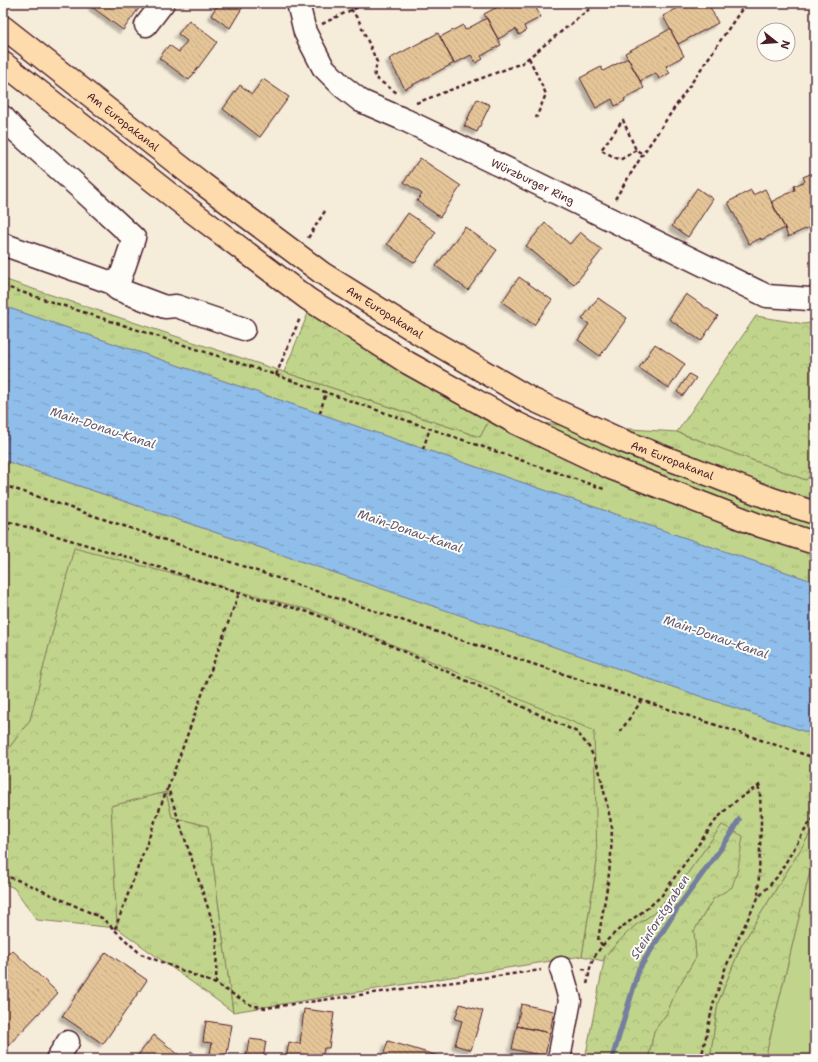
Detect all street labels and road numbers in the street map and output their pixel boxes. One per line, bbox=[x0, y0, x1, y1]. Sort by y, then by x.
street label: Am Europakanal bbox=[84, 88, 163, 155]
street label: Würzburger Ring bbox=[489, 155, 577, 208]
street label: Am Europakanal bbox=[344, 283, 427, 342]
street label: Am Europakanal bbox=[629, 437, 717, 483]

